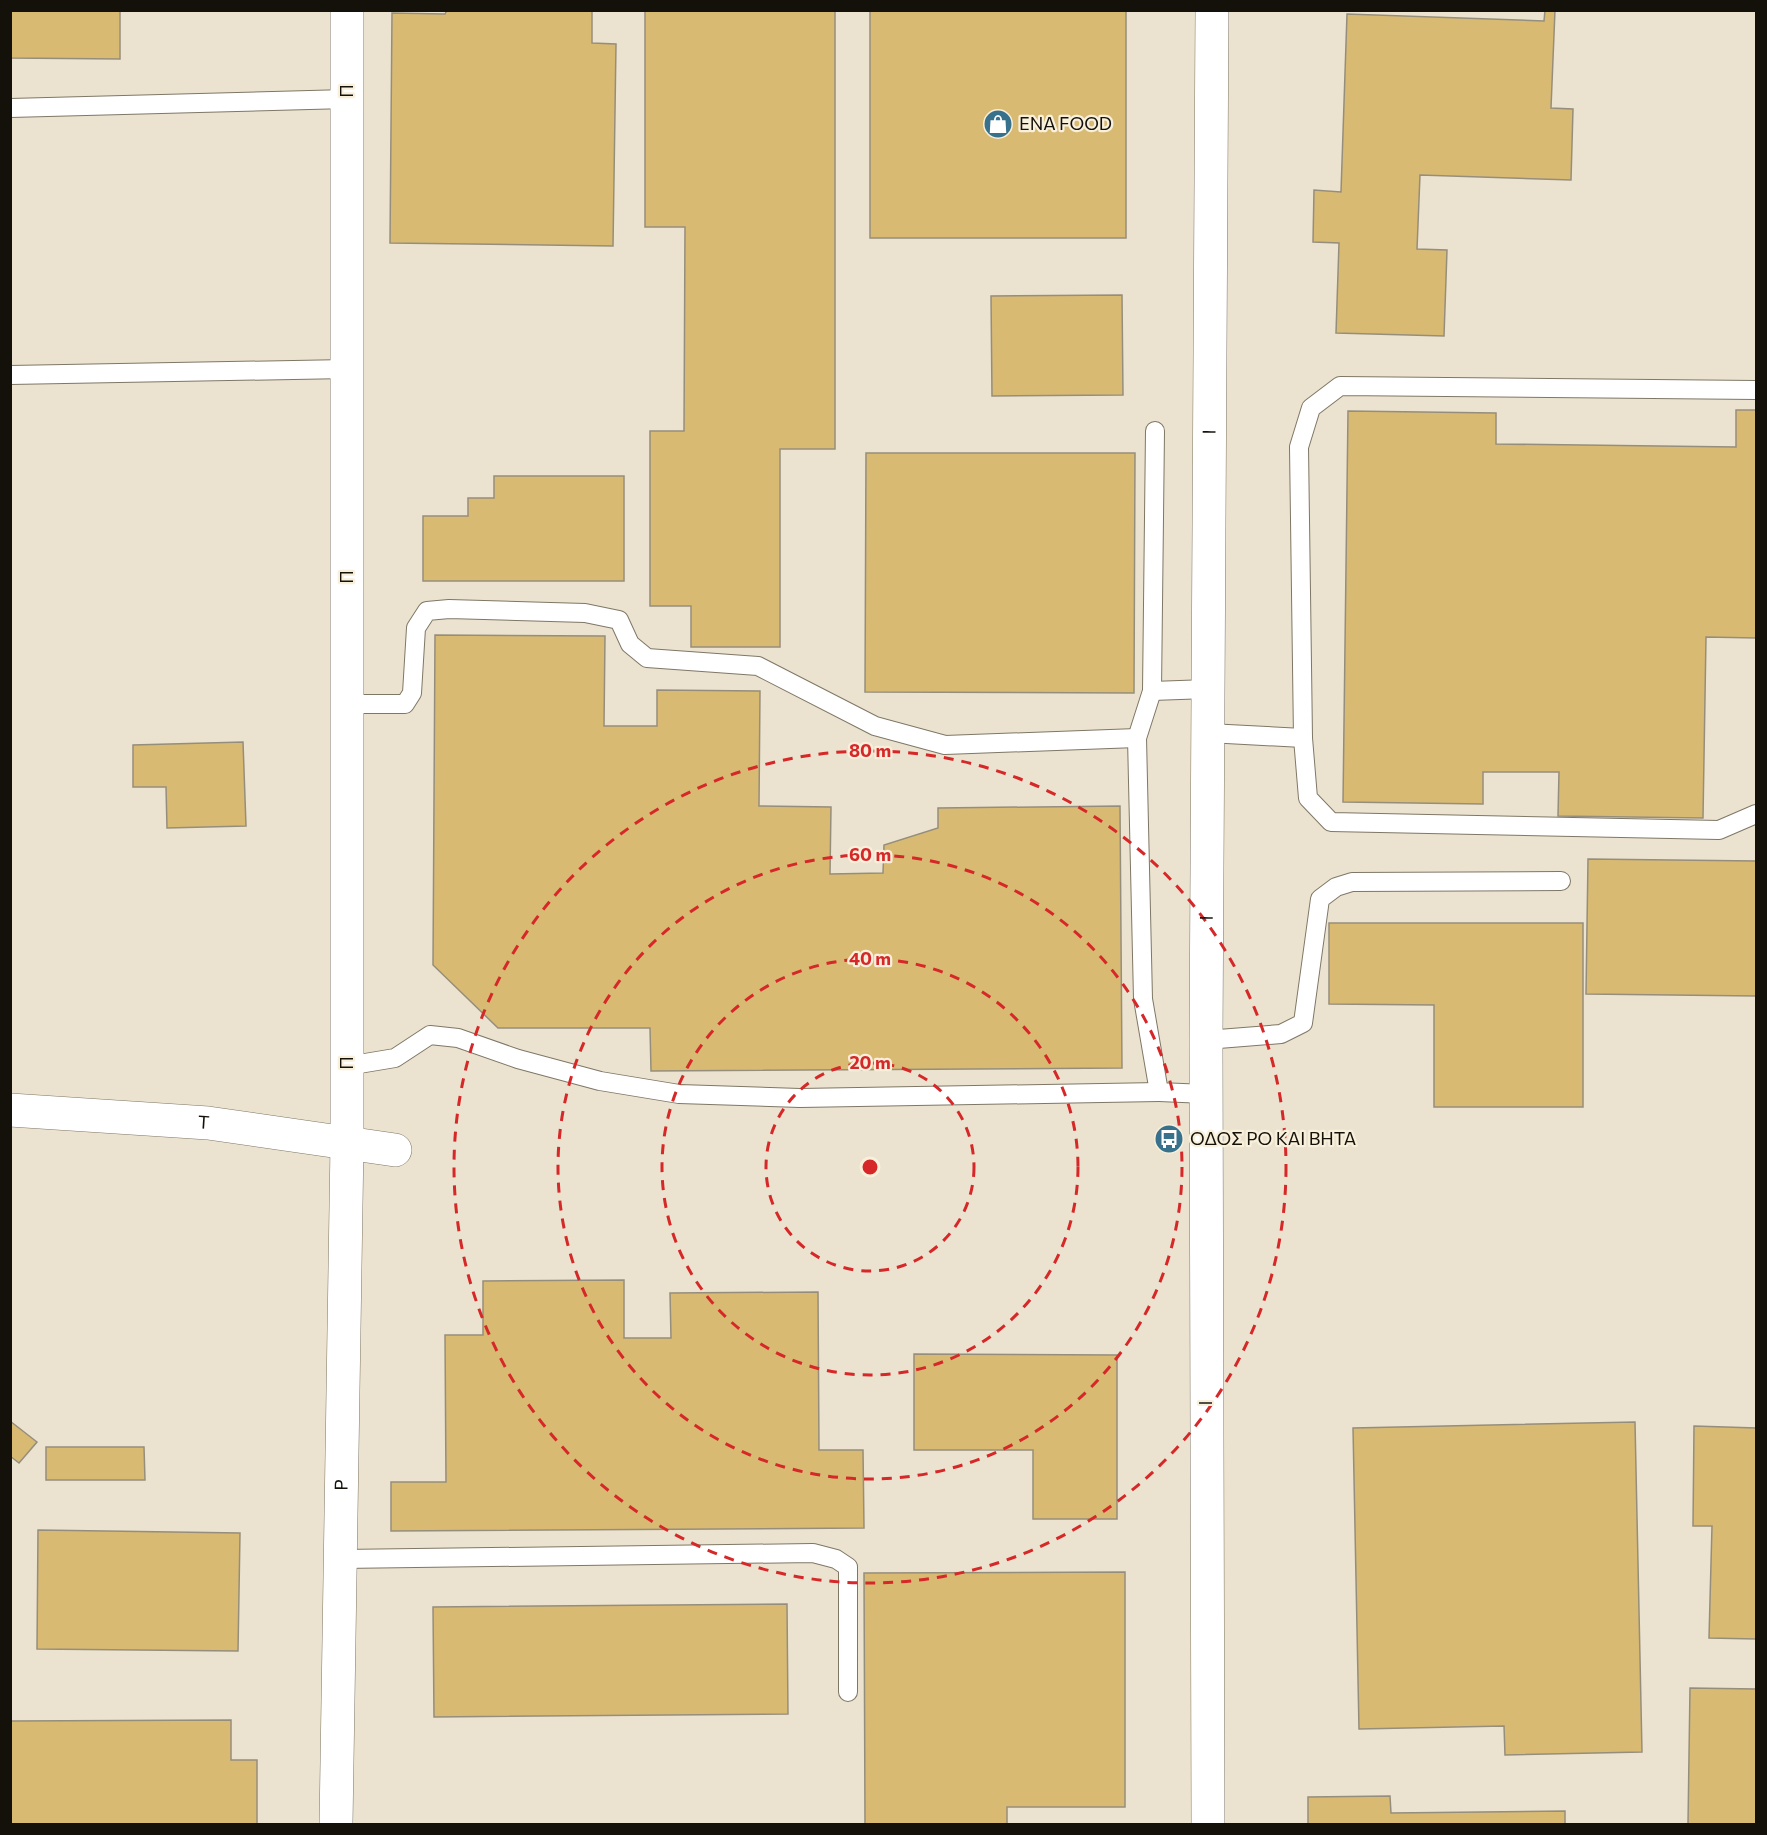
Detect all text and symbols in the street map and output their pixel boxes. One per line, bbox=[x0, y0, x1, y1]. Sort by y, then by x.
street label: Π bbox=[335, 84, 357, 98]
shop icon: ENA FOOD bbox=[982, 108, 1014, 140]
place label: ENA FOOD bbox=[1019, 112, 1112, 134]
street label: Ι bbox=[1198, 429, 1220, 435]
street label: Π bbox=[335, 570, 357, 584]
text: 80 m bbox=[849, 739, 891, 761]
text: 60 m bbox=[849, 843, 891, 865]
street label: Ι bbox=[1195, 915, 1217, 921]
text: 40 m bbox=[849, 947, 891, 969]
text: 20 m bbox=[849, 1051, 891, 1073]
street label: Π bbox=[335, 1056, 357, 1070]
street label: Τ bbox=[197, 1110, 210, 1133]
bus stop icon: ΟΔΟΣ ΡΟ ΚΑΙ ΒΗΤΑ bbox=[1153, 1123, 1185, 1155]
place label: ΟΔΟΣ ΡΟ ΚΑΙ ΒΗΤΑ bbox=[1190, 1127, 1356, 1149]
centre of rings bbox=[860, 1157, 880, 1177]
street label: Ι bbox=[1194, 1400, 1216, 1406]
street label: Ρ bbox=[329, 1479, 352, 1491]

